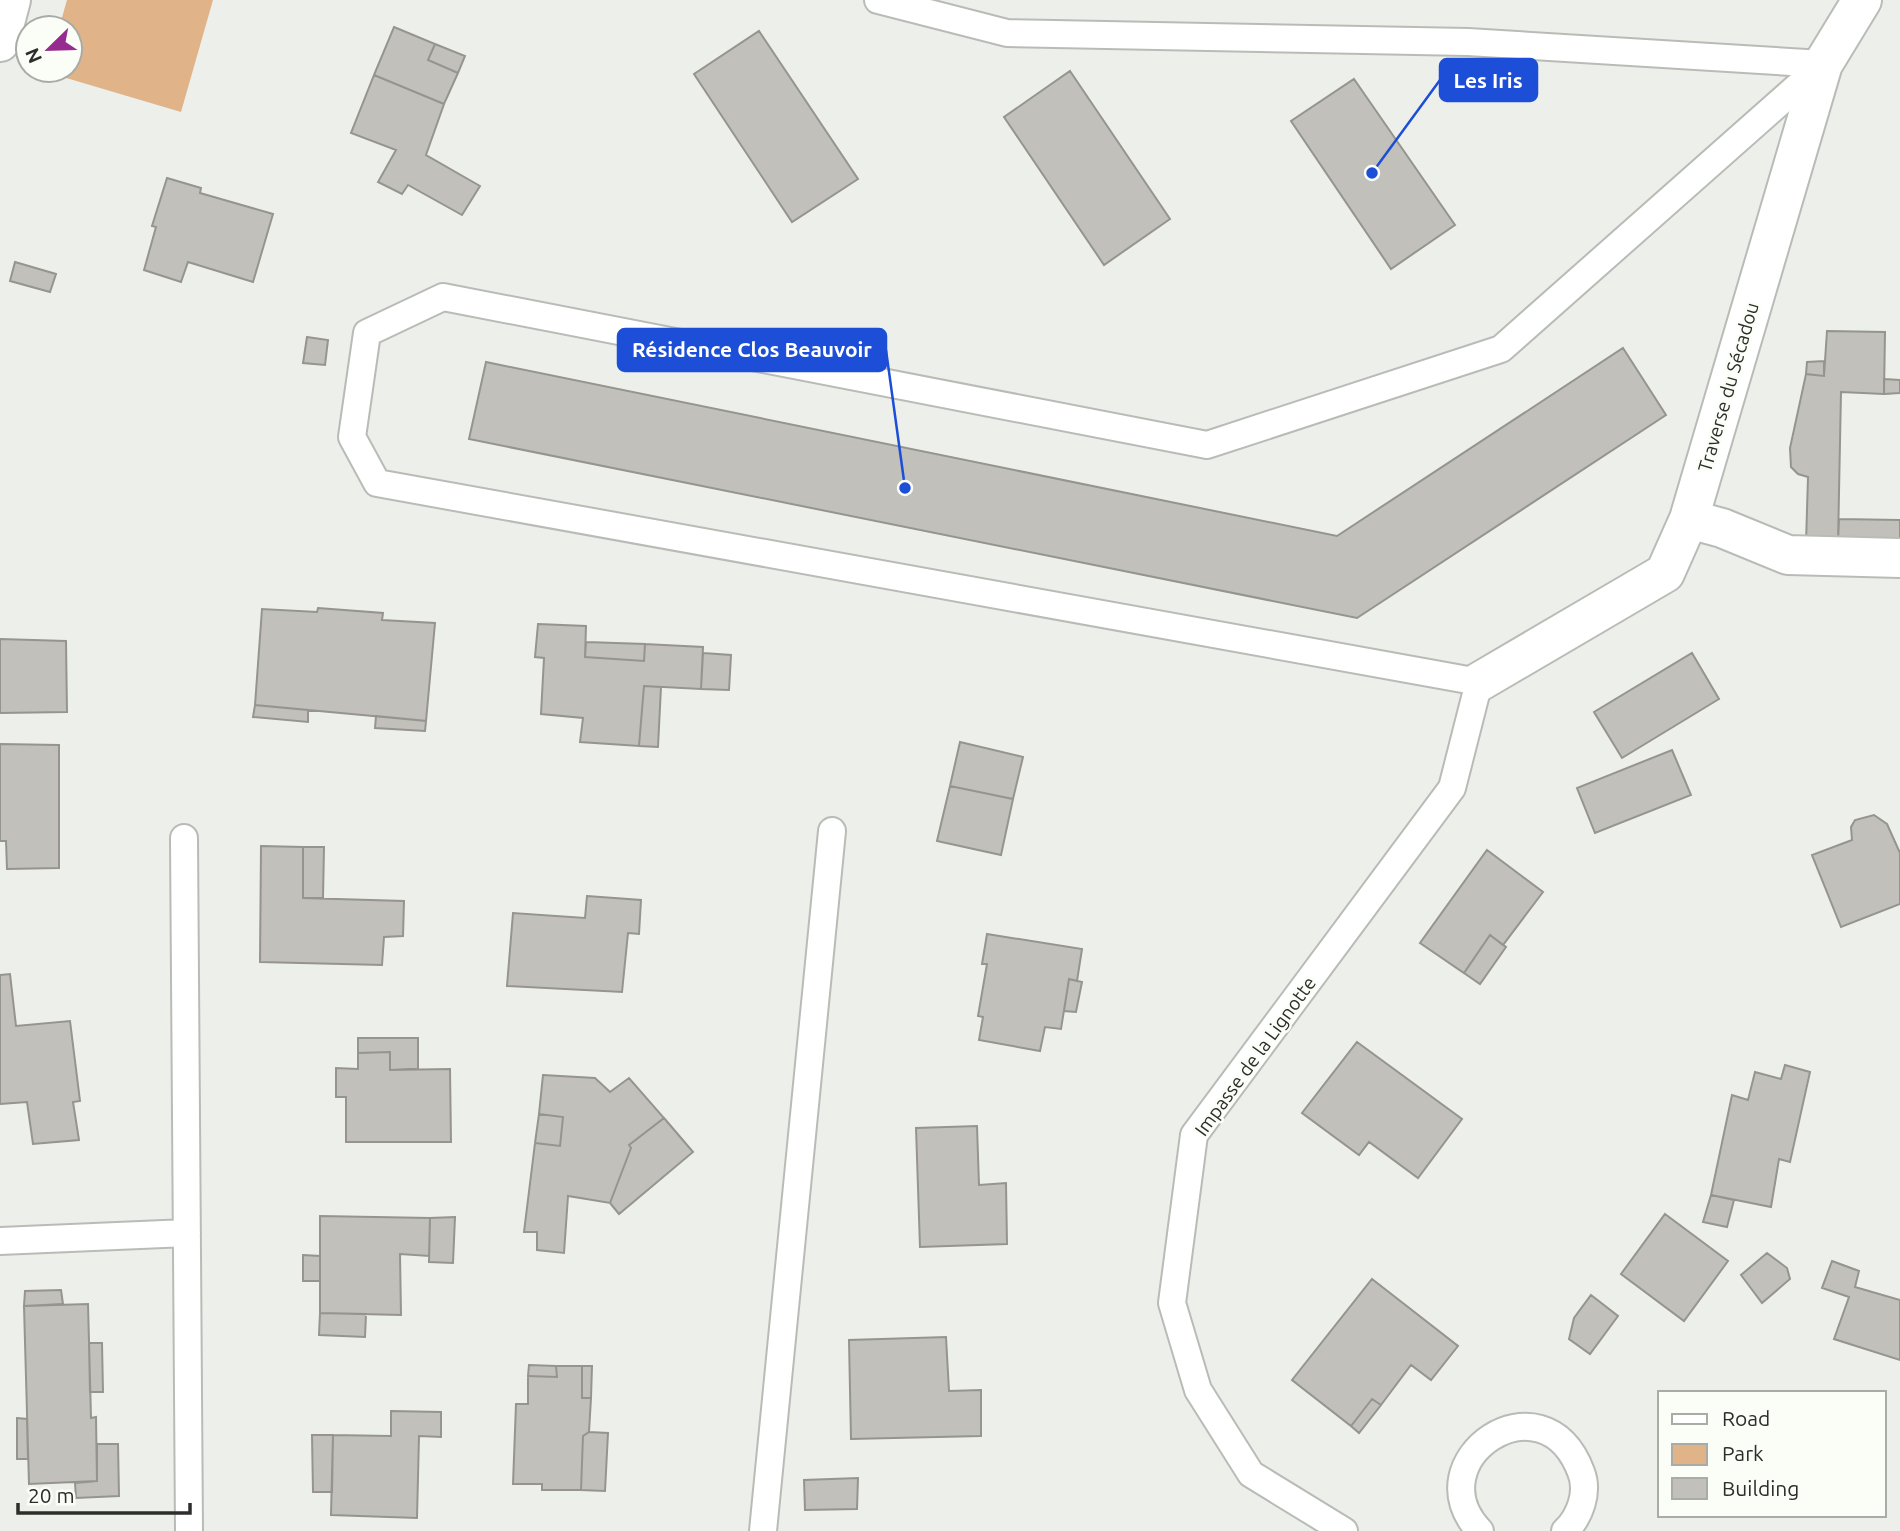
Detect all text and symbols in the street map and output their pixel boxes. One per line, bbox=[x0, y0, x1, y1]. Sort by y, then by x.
north arrow bbox=[14, 14, 84, 84]
text: N bbox=[20, 45, 46, 66]
callout: Les Iris bbox=[1440, 59, 1537, 101]
text: Les Iris bbox=[1453, 68, 1523, 92]
street label: Traverse du Sécadou bbox=[1693, 300, 1763, 474]
callout: Résidence Clos Beauvoir bbox=[618, 329, 886, 371]
text: Résidence Clos Beauvoir bbox=[632, 337, 872, 361]
street label: Impasse de la Lignotte bbox=[1190, 972, 1320, 1140]
legend bbox=[1658, 1391, 1886, 1517]
text: Road bbox=[1722, 1406, 1770, 1430]
text: Park bbox=[1722, 1441, 1764, 1465]
scale bar bbox=[18, 1472, 189, 1516]
text: Building bbox=[1722, 1476, 1799, 1500]
text: 20 m bbox=[28, 1483, 75, 1507]

